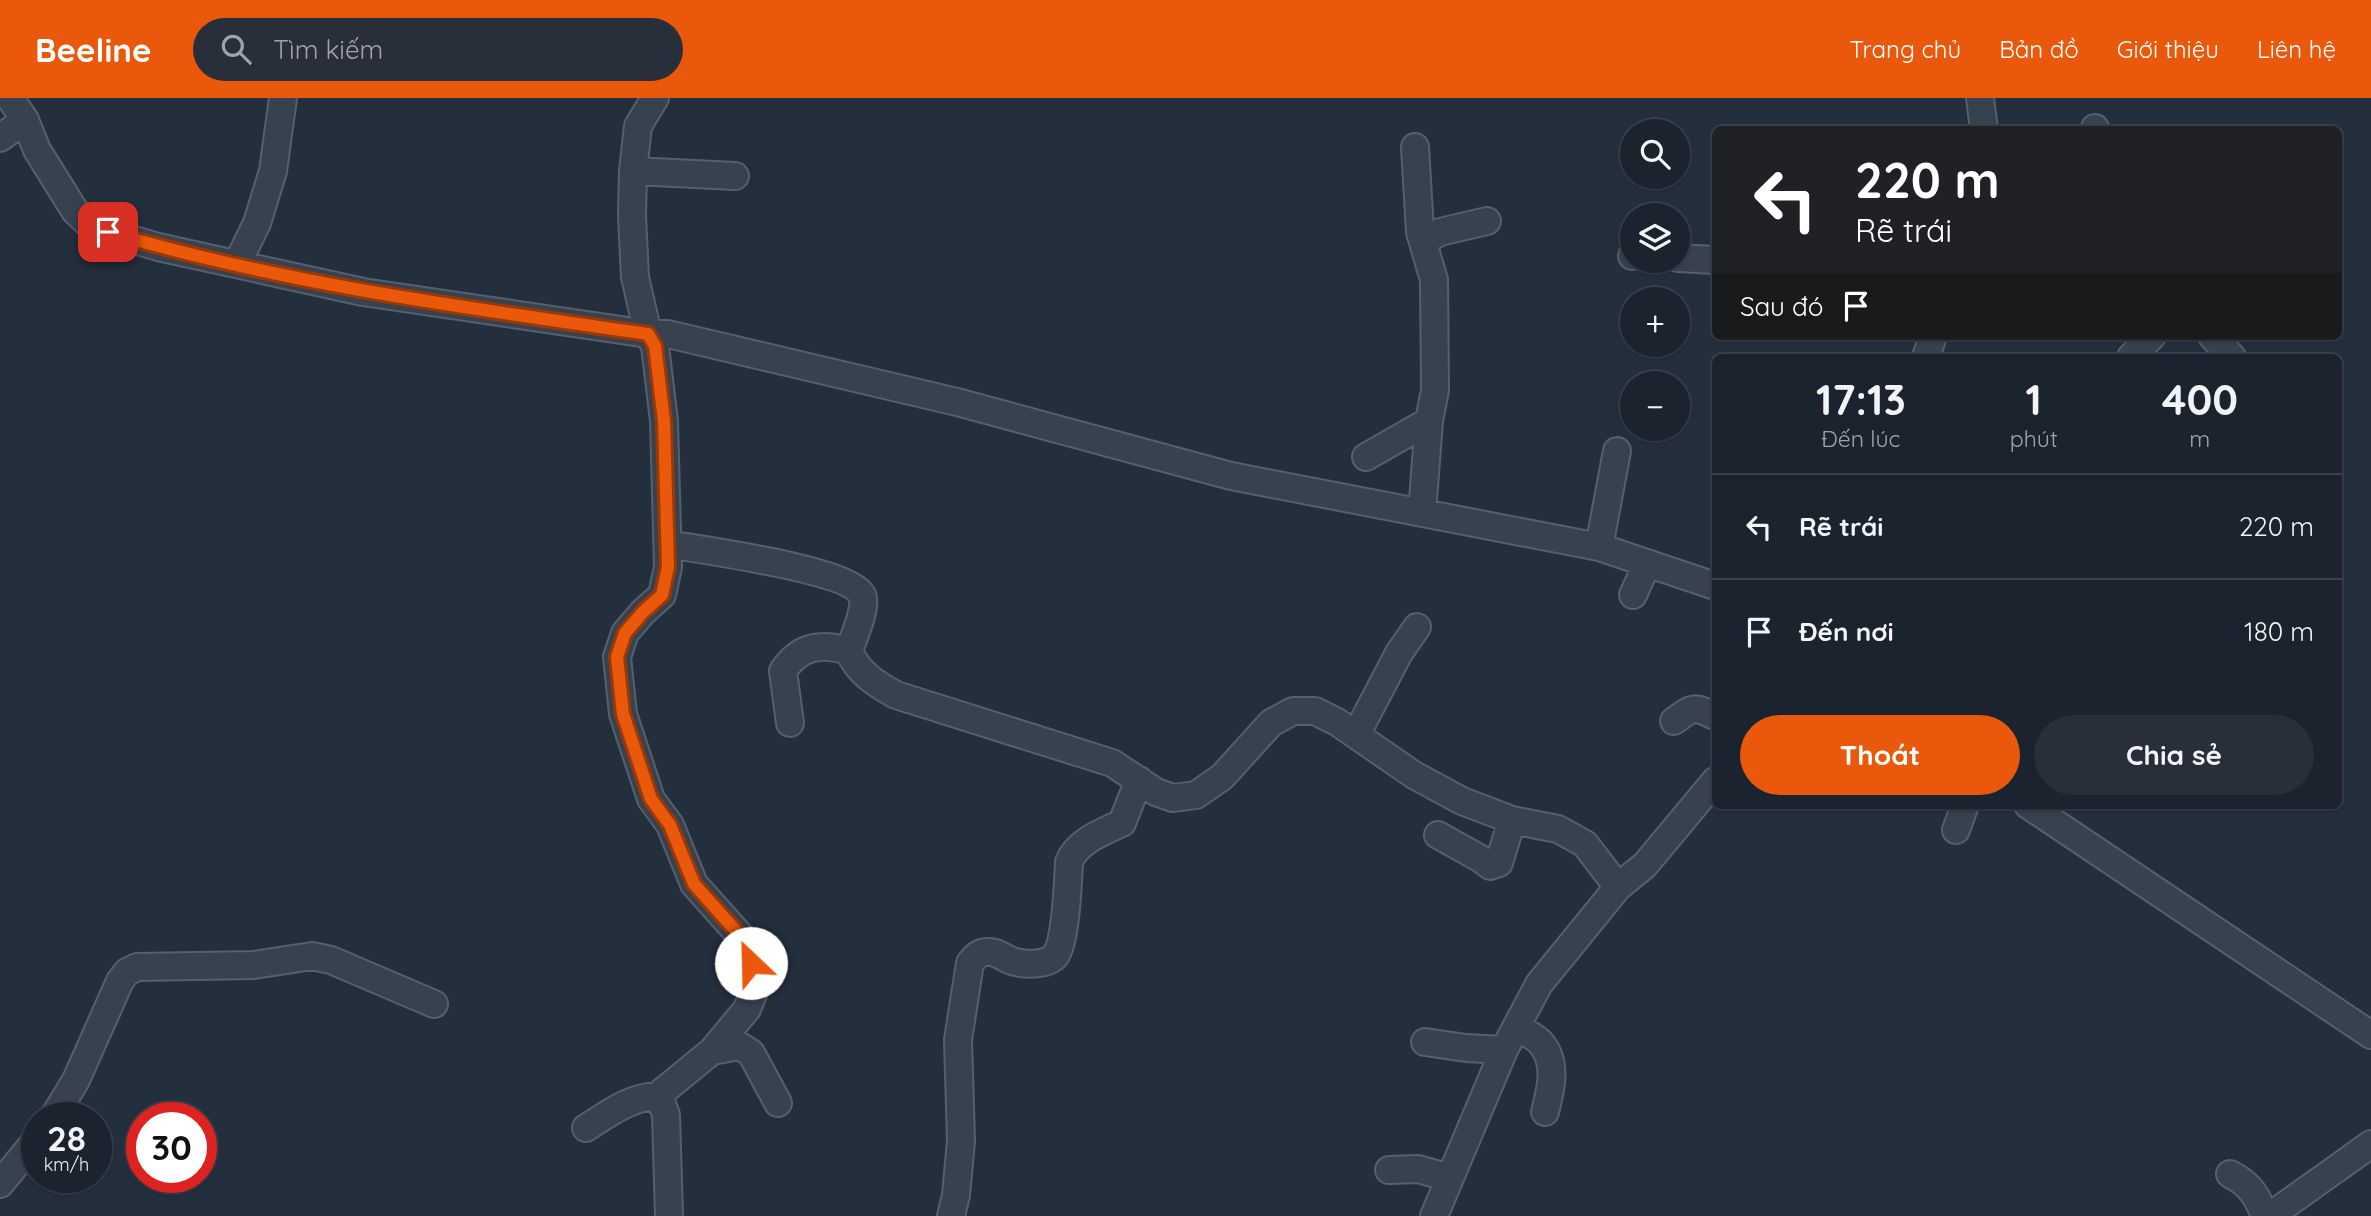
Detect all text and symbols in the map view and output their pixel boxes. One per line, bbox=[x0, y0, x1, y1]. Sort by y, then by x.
search box bbox=[193, 18, 683, 81]
text: Beeline bbox=[35, 29, 151, 70]
icon: search bbox=[217, 30, 255, 68]
text: Tìm kiếm bbox=[273, 33, 383, 66]
text: Trang chủ bbox=[1849, 34, 1961, 64]
text: Bản đồ bbox=[1999, 34, 2079, 64]
text: Giới thiệu bbox=[2117, 34, 2219, 64]
text: Liên hệ bbox=[2257, 34, 2336, 64]
map controls bbox=[1620, 119, 1690, 441]
button: search bbox=[1620, 119, 1690, 189]
text: 220 m bbox=[1855, 149, 2000, 210]
icon: left bbox=[1740, 154, 1831, 245]
pin bbox=[78, 202, 138, 262]
button: layers bbox=[1620, 203, 1690, 273]
text: Rẽ trái bbox=[1855, 210, 1952, 250]
icon: arrive bbox=[89, 213, 127, 251]
button: + bbox=[1620, 287, 1690, 357]
icon: arrive bbox=[1837, 287, 1875, 325]
text: Sau đó bbox=[1740, 290, 1823, 323]
button: − bbox=[1620, 371, 1690, 441]
text: 17:13 bbox=[1816, 373, 1906, 426]
text: 1 bbox=[2026, 373, 2042, 426]
text: 400 bbox=[2162, 373, 2238, 426]
text: Đến lúc bbox=[1821, 424, 1901, 453]
text: phút bbox=[2010, 424, 2058, 453]
text: m bbox=[2189, 424, 2210, 453]
icon: left bbox=[1740, 508, 1778, 546]
text: Rẽ trái bbox=[1799, 510, 1883, 543]
text: 220 m bbox=[2239, 510, 2314, 543]
icon: arrive bbox=[1740, 613, 1778, 651]
text: Đến nơi bbox=[1799, 615, 1894, 648]
text: 180 m bbox=[2244, 615, 2314, 648]
button: Thoát bbox=[1740, 715, 2020, 795]
button: Chia sẻ bbox=[2034, 715, 2314, 795]
position arrow bbox=[714, 926, 788, 1000]
speed limit sign: 30 bbox=[126, 1102, 217, 1193]
text: 28 bbox=[47, 1116, 86, 1160]
text: km/h bbox=[44, 1153, 89, 1176]

